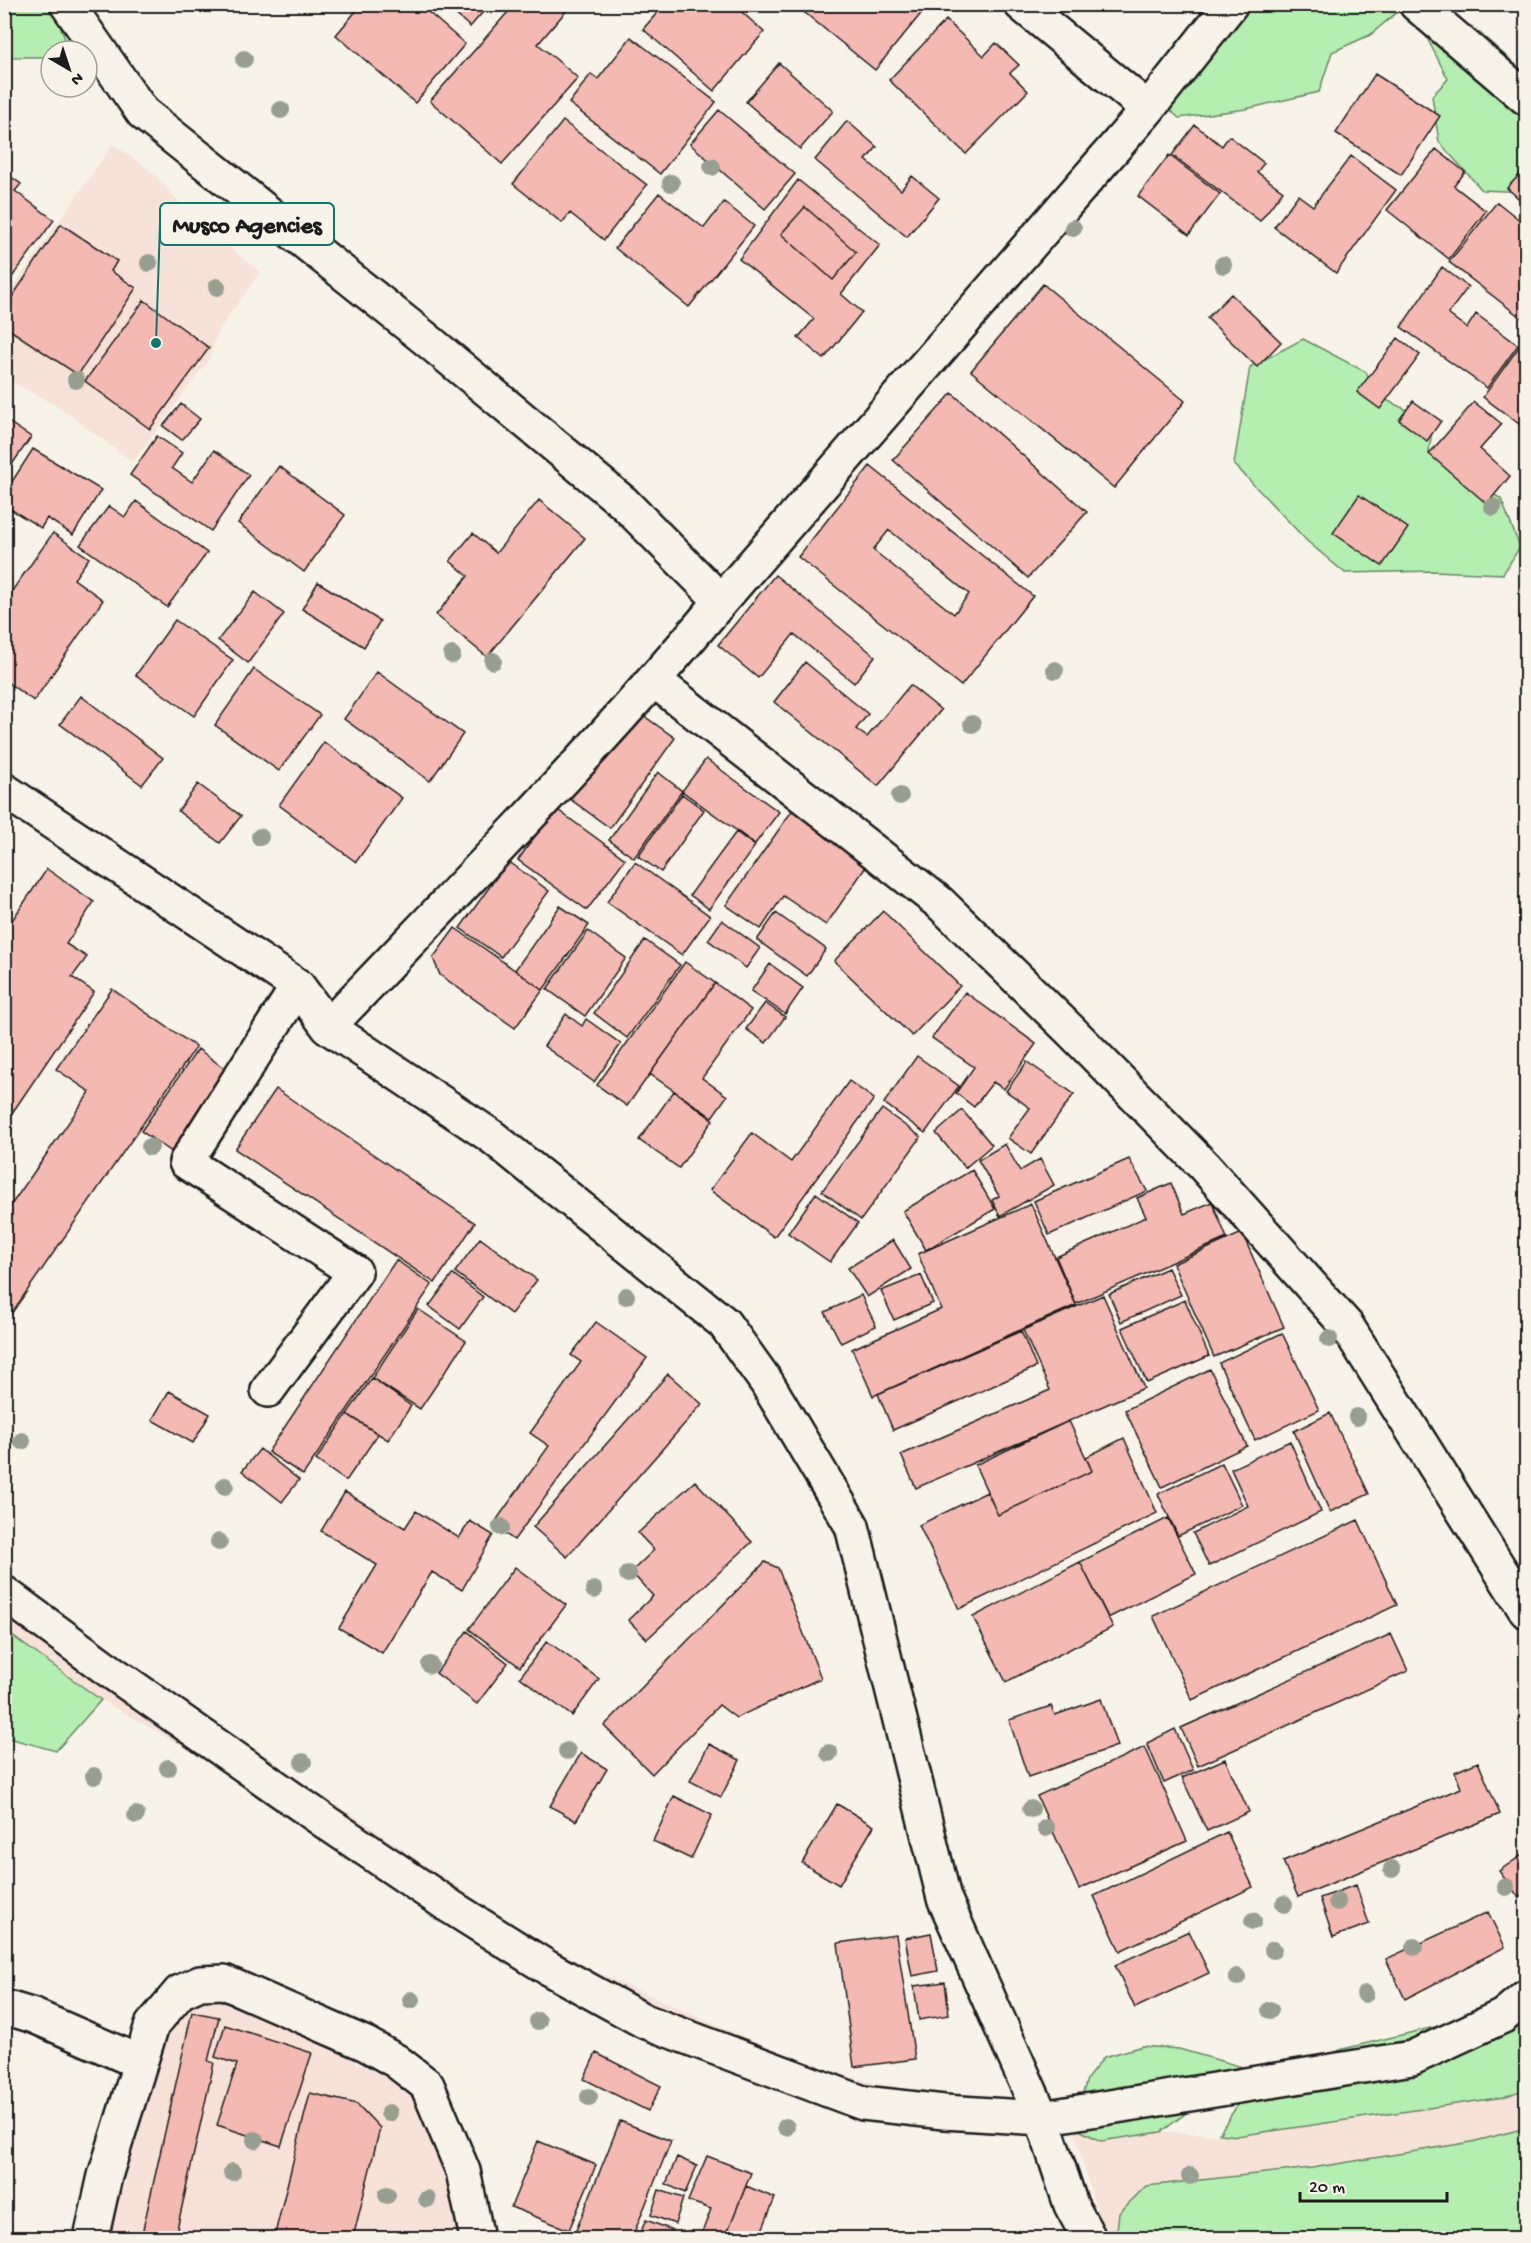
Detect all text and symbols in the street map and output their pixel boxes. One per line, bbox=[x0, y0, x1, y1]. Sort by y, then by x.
north arrow bbox=[39, 39, 99, 99]
text: N bbox=[66, 67, 86, 89]
callout: Musco Agencies bbox=[160, 203, 334, 245]
text: Musco Agencies bbox=[172, 213, 323, 242]
scale bar bbox=[1300, 2165, 1447, 2203]
text: 20 m bbox=[1309, 2178, 1345, 2199]

